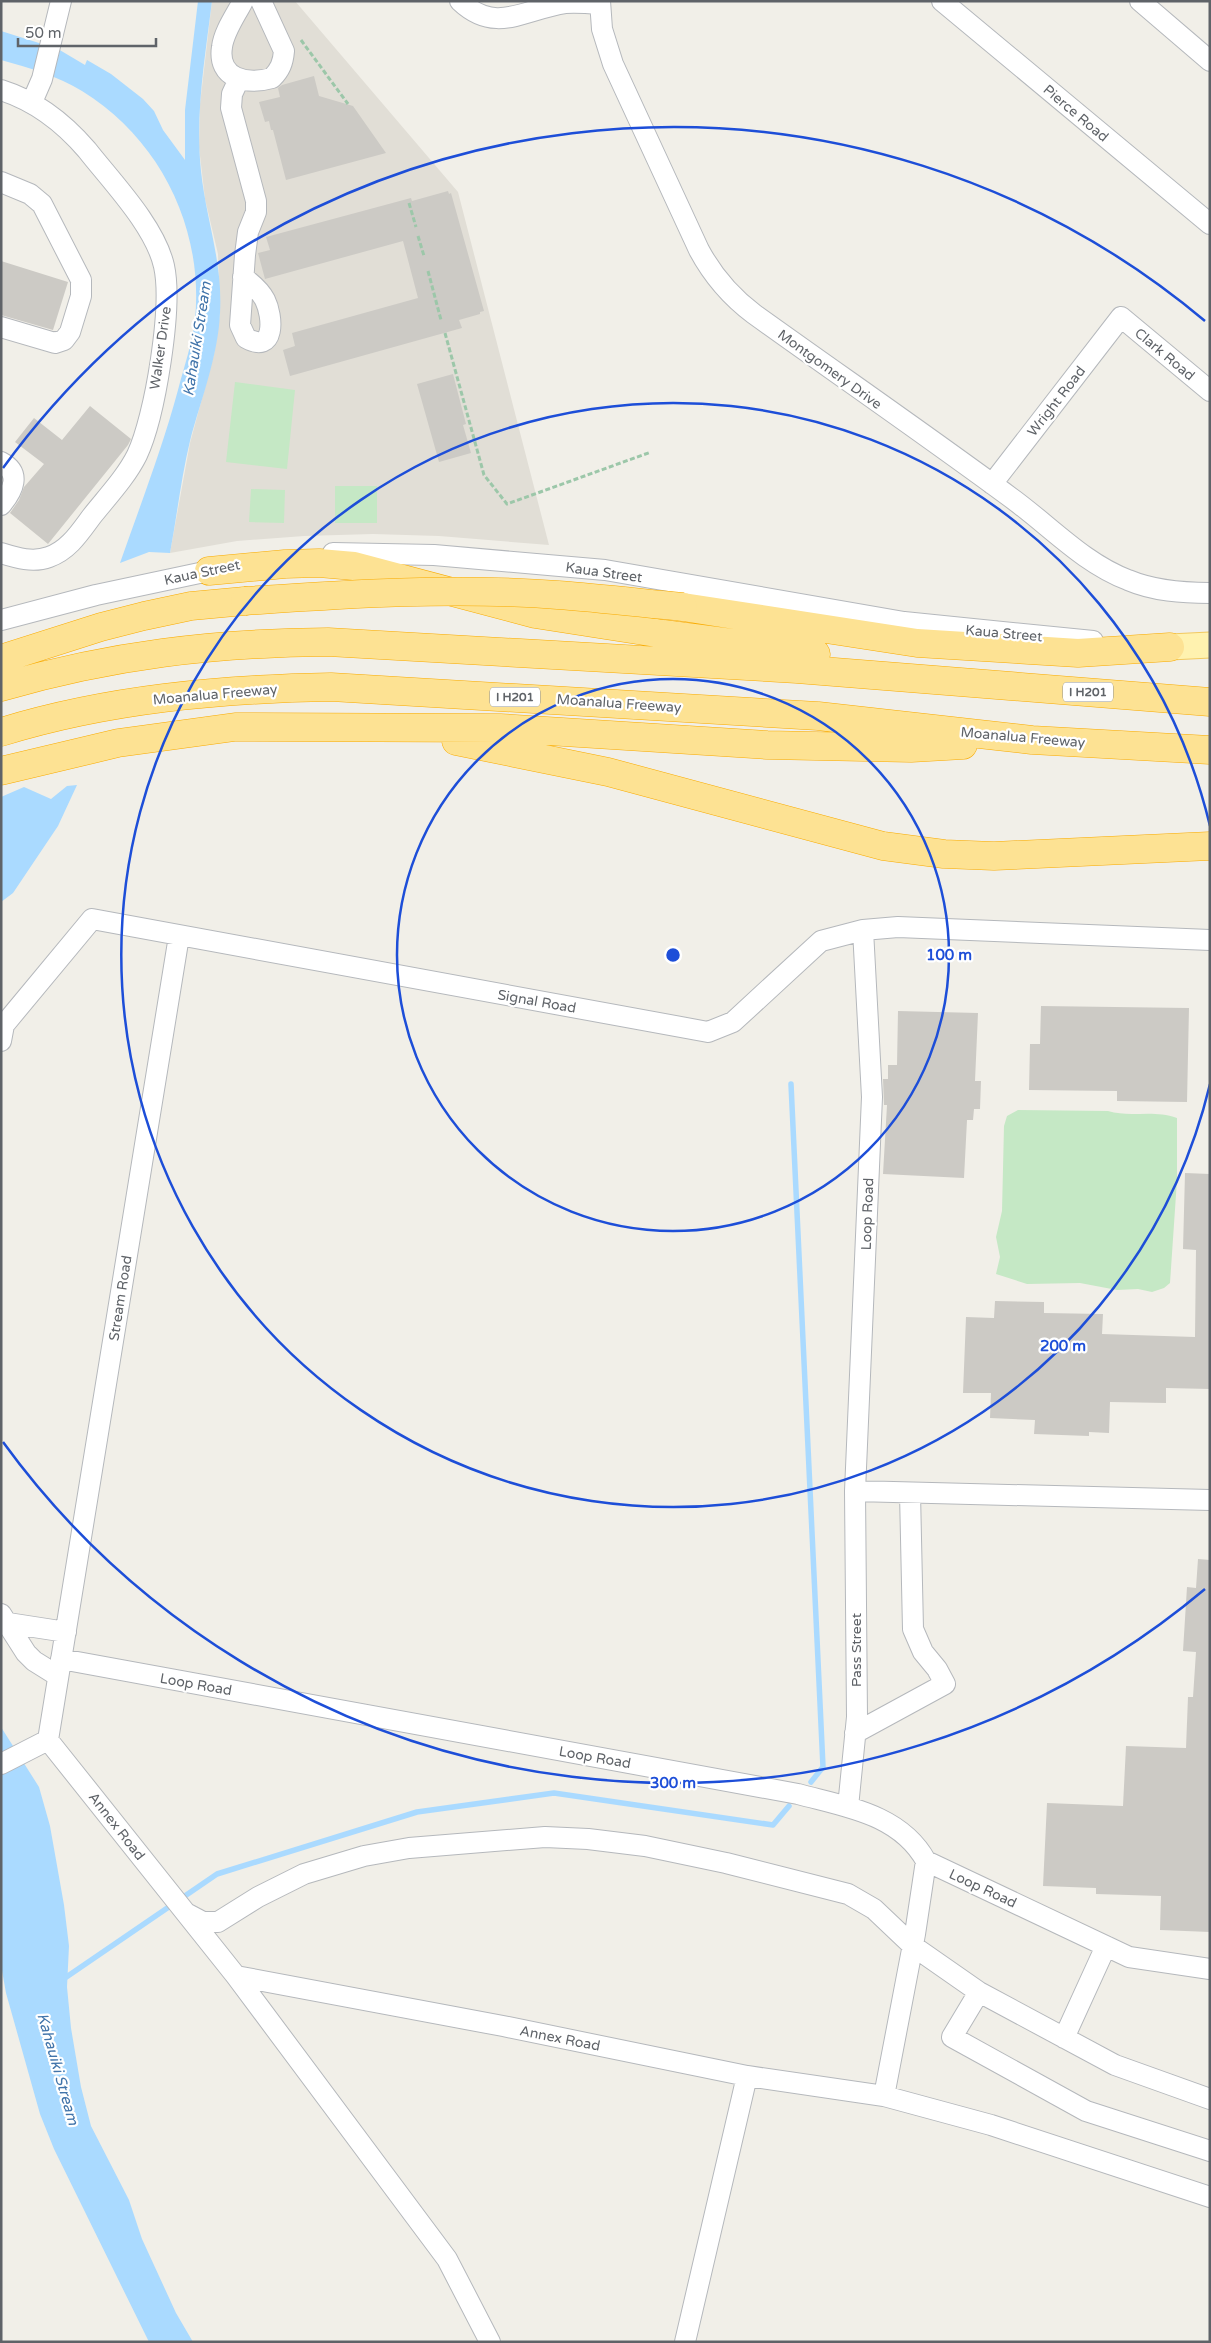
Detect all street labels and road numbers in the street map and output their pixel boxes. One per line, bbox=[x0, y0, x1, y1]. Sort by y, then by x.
street label: Pierce Road bbox=[1040, 81, 1112, 146]
street label: Walker Drive bbox=[146, 305, 175, 391]
street label: Clark Road bbox=[1131, 324, 1198, 384]
street label: Montgomery Drive bbox=[774, 326, 885, 413]
street label: Wright Road bbox=[1024, 363, 1089, 440]
street label: Kaua Street bbox=[163, 556, 242, 589]
street label: Kaua Street bbox=[564, 559, 644, 586]
street label: Kaua Street bbox=[965, 622, 1044, 645]
street label: Moanalua Freeway bbox=[152, 681, 278, 708]
road number: I H201 bbox=[1063, 682, 1113, 702]
road number: I H201 bbox=[490, 688, 540, 706]
street label: Moanalua Freeway bbox=[556, 691, 682, 716]
street label: Moanalua Freeway bbox=[960, 724, 1086, 751]
street label: Signal Road bbox=[496, 986, 578, 1017]
street label: Loop Road bbox=[858, 1177, 877, 1251]
street label: Stream Road bbox=[105, 1254, 136, 1342]
street label: Pass Street bbox=[848, 1612, 865, 1687]
street label: Loop Road bbox=[159, 1670, 233, 1699]
street label: Loop Road bbox=[558, 1743, 632, 1772]
street label: Annex Road bbox=[85, 1789, 148, 1864]
street label: Loop Road bbox=[946, 1865, 1019, 1912]
street label: Annex Road bbox=[518, 2022, 602, 2055]

